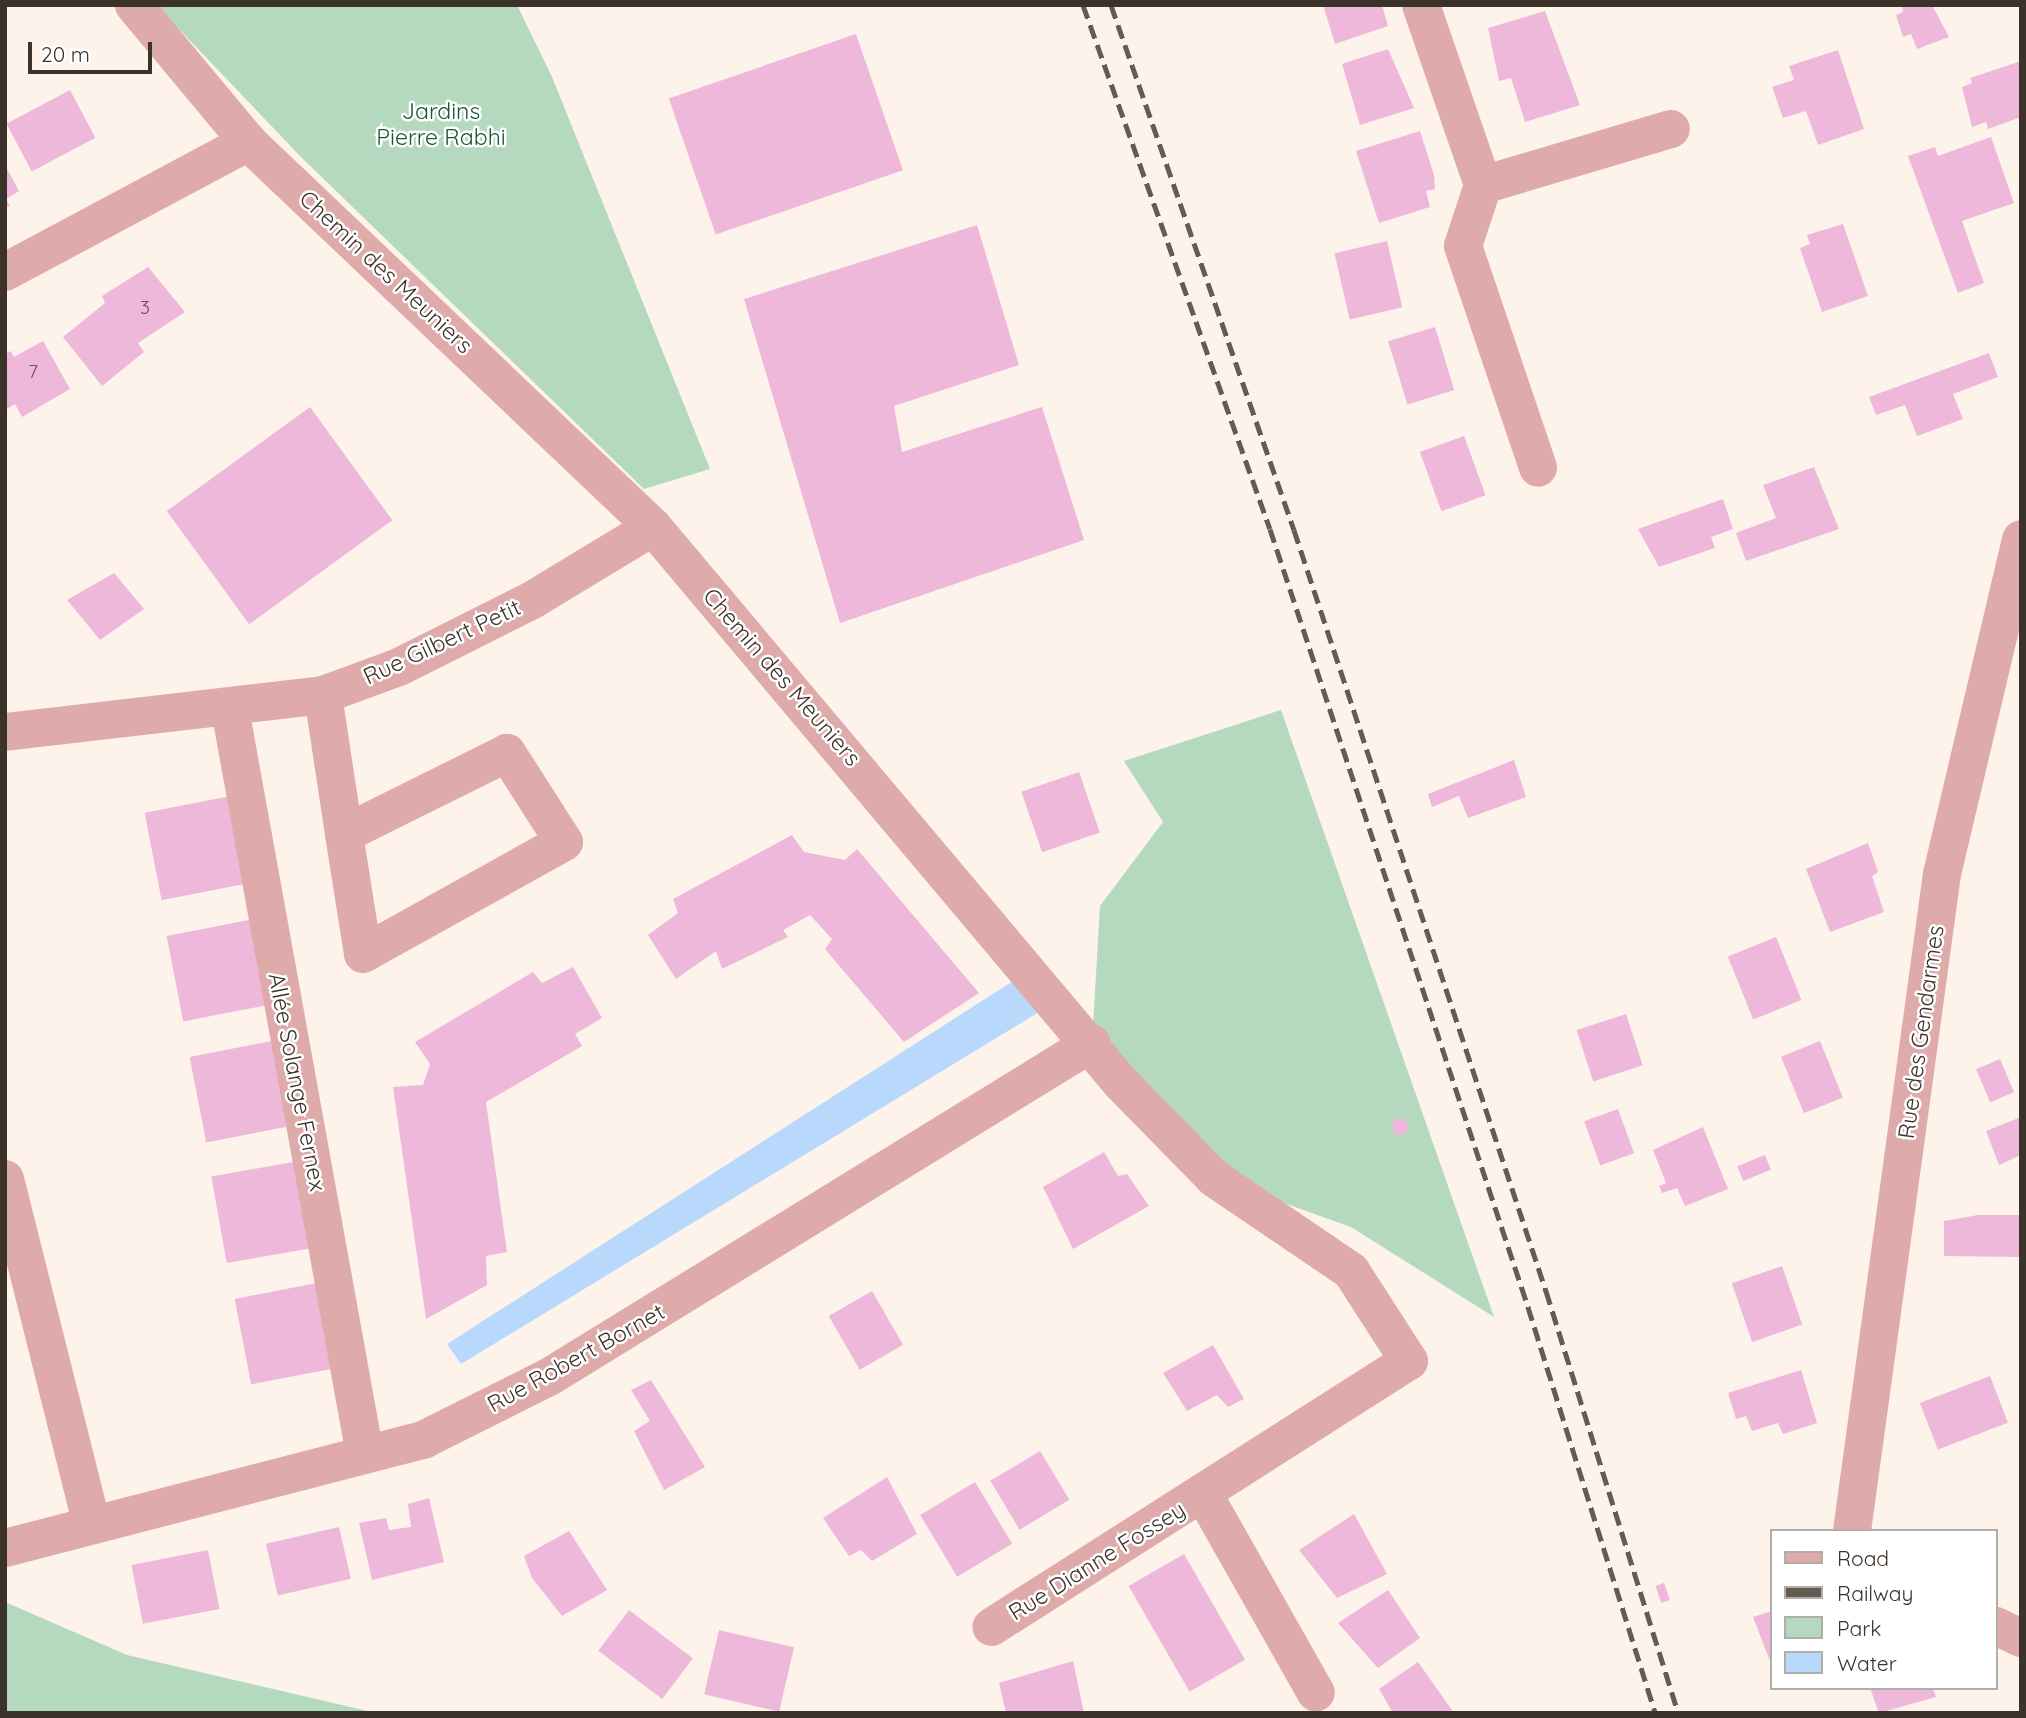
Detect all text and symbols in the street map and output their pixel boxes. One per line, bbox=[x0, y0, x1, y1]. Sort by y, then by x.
scale bar bbox=[32, 28, 156, 72]
text: 20 m bbox=[41, 41, 90, 67]
park label: Jardins Pierre Rabhi bbox=[376, 97, 506, 151]
street label: Chemin des Meuniers bbox=[294, 185, 478, 359]
house number: 3 bbox=[140, 297, 150, 319]
house number: 7 bbox=[28, 361, 38, 383]
street label: Chemin des Meuniers bbox=[697, 582, 867, 772]
street label: Rue Gilbert Petit bbox=[359, 593, 525, 691]
street label: Rue des Gendarmes bbox=[1892, 923, 1950, 1141]
street label: Allée Solange Fernex bbox=[262, 971, 332, 1193]
street label: Rue Robert Bornet bbox=[483, 1298, 669, 1418]
street label: Rue Dianne Fossey bbox=[1004, 1496, 1190, 1626]
legend bbox=[1770, 1529, 1998, 1690]
text: Road bbox=[1837, 1545, 1889, 1571]
text: Railway bbox=[1837, 1580, 1913, 1606]
text: Park bbox=[1837, 1615, 1881, 1641]
text: Water bbox=[1837, 1650, 1897, 1676]

